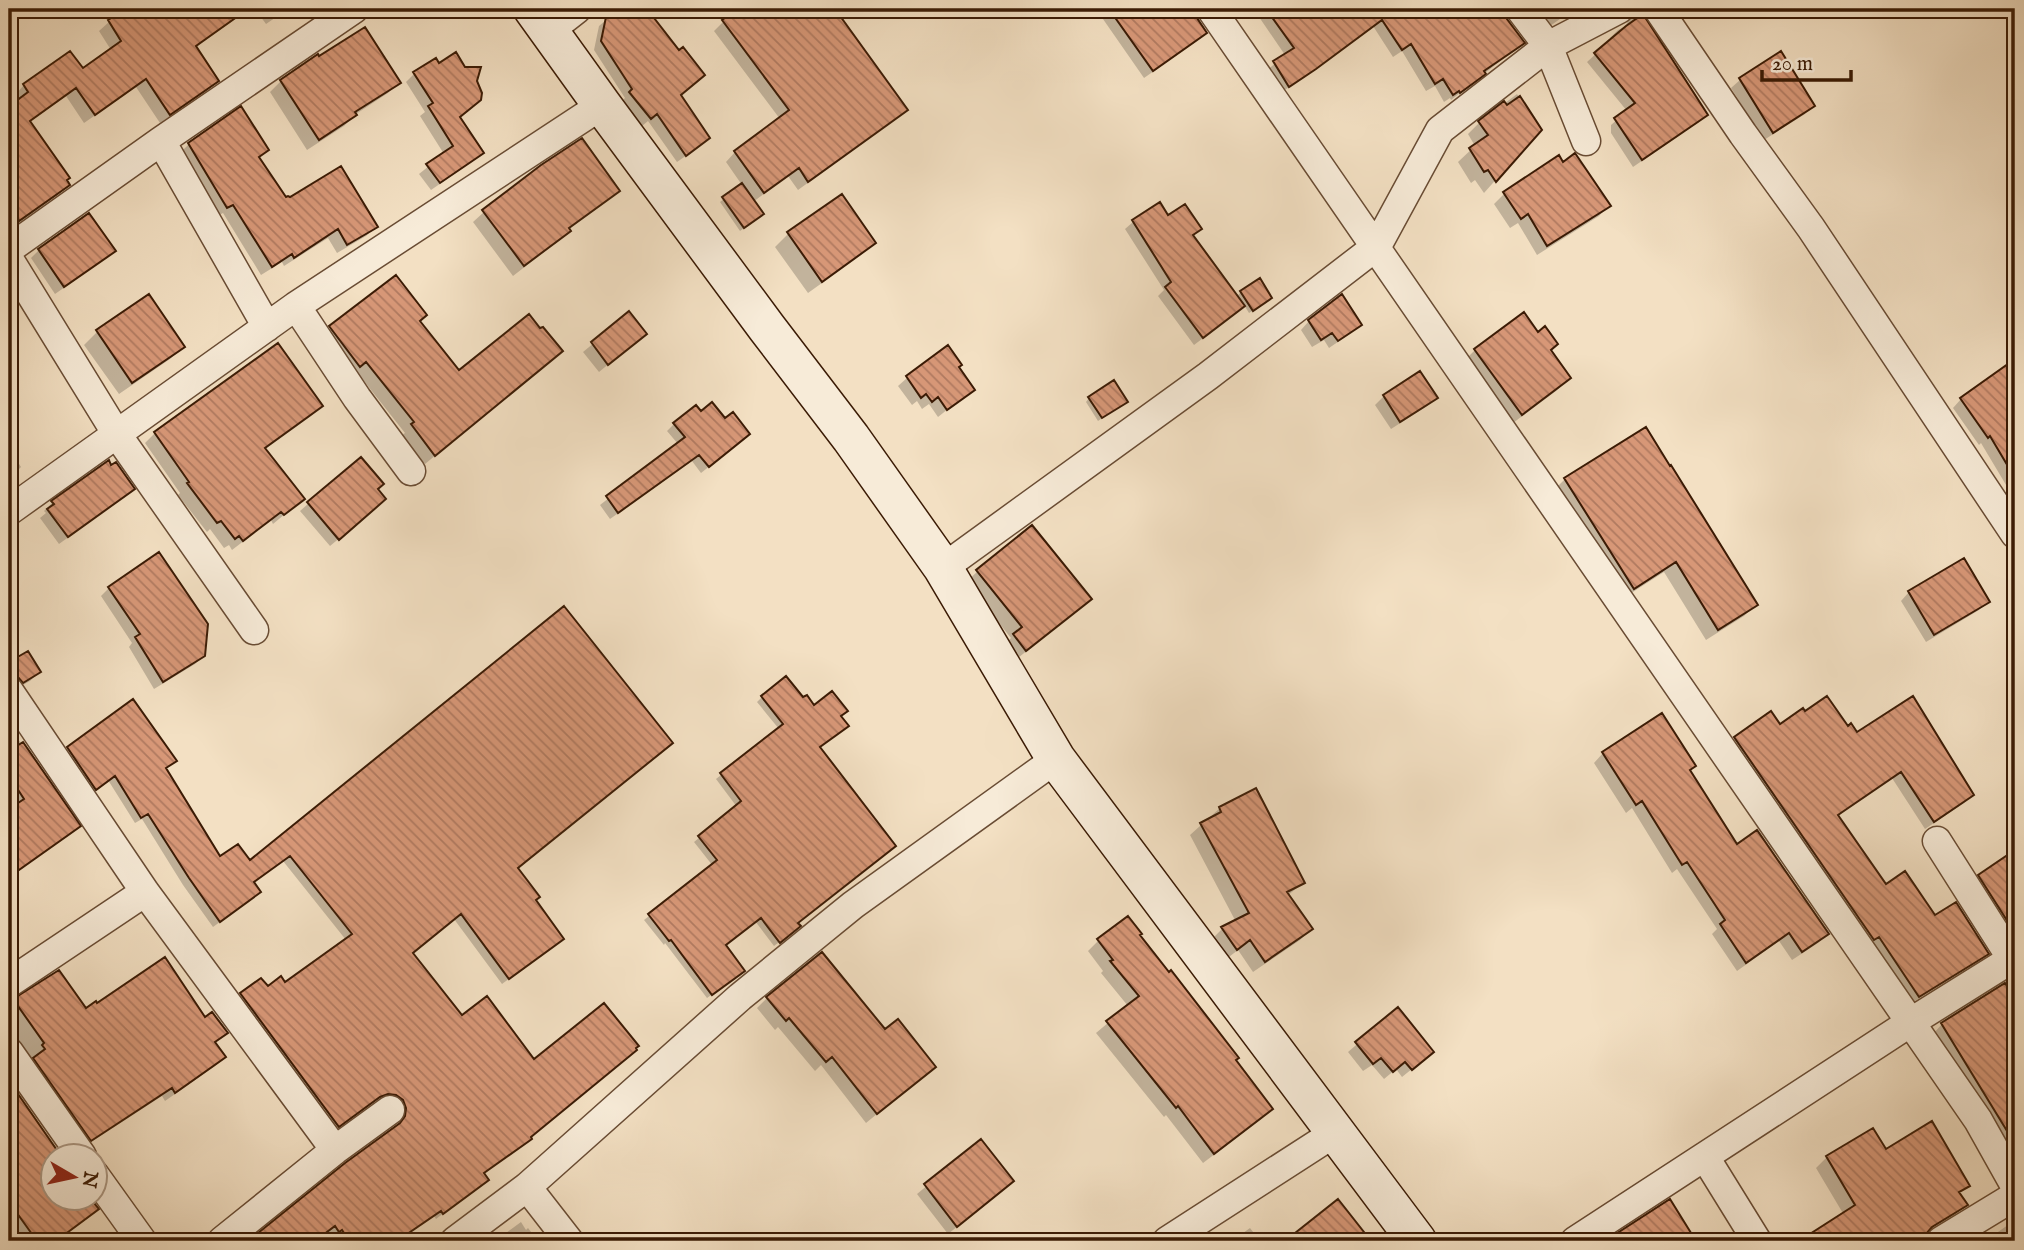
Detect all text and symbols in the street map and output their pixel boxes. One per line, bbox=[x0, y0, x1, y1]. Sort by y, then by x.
scale bar bbox=[1762, 38, 1851, 82]
text: 20 m bbox=[1772, 51, 1813, 78]
north arrow bbox=[38, 1142, 108, 1212]
text: N bbox=[76, 1168, 102, 1190]

